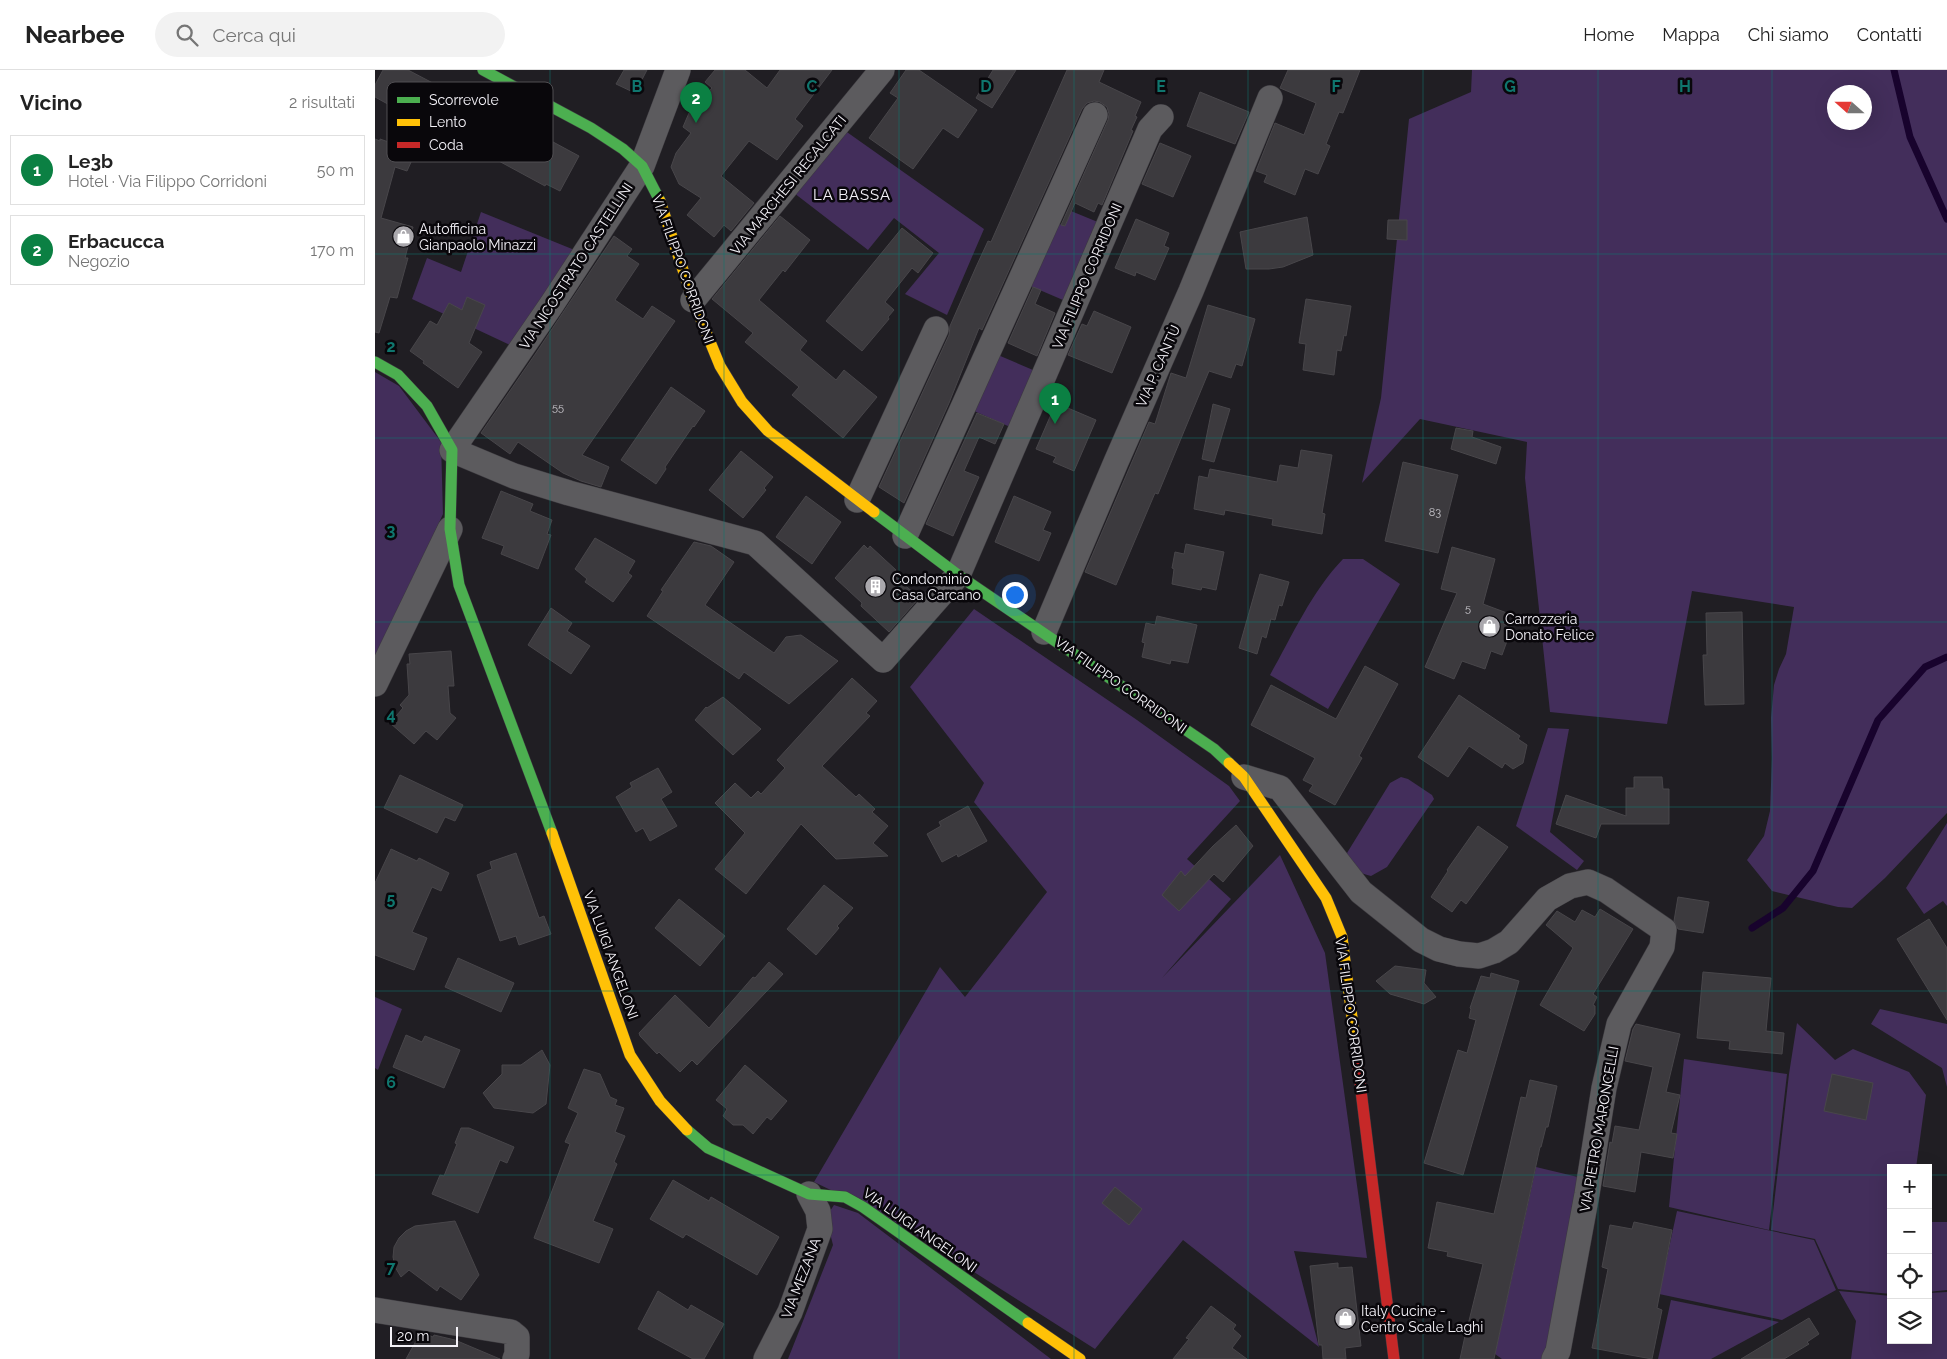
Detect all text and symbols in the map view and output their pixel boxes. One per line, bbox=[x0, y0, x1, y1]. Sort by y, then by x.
search box bbox=[155, 12, 505, 57]
text: Nearbee bbox=[25, 20, 125, 49]
icon: search bbox=[173, 21, 201, 49]
text: Cerca qui bbox=[213, 24, 296, 46]
text: Home bbox=[1583, 24, 1634, 45]
text: Mappa bbox=[1662, 24, 1720, 45]
text: Chi siamo bbox=[1748, 24, 1829, 45]
text: Contatti bbox=[1857, 24, 1922, 45]
text: B bbox=[632, 77, 643, 96]
text: C bbox=[807, 77, 818, 96]
text: D bbox=[980, 77, 992, 96]
text: E bbox=[1156, 77, 1166, 96]
text: F bbox=[1331, 77, 1341, 96]
text: G bbox=[1504, 77, 1516, 96]
text: H bbox=[1679, 77, 1691, 96]
legend bbox=[387, 82, 553, 162]
pin: 2 bbox=[680, 82, 712, 123]
north arrow bbox=[1827, 85, 1872, 130]
text: Vicino bbox=[20, 90, 82, 115]
text: Scorrevole bbox=[429, 92, 499, 108]
text: 2 risultati bbox=[289, 93, 355, 112]
street label: VIA MARCHESI RECALCATI bbox=[727, 112, 849, 258]
text: Lento bbox=[429, 114, 466, 130]
text: Coda bbox=[429, 137, 463, 153]
text: Le3b bbox=[68, 150, 113, 172]
text: 1 bbox=[33, 161, 41, 180]
text: 50 m bbox=[317, 161, 354, 180]
text: Hotel · Via Filippo Corridoni bbox=[68, 172, 267, 191]
street label: VIA NICOSTRATO CASTELLINI bbox=[516, 180, 636, 352]
district label: LA BASSA bbox=[813, 186, 891, 204]
street label: VIA FILIPPO CORRIDONI bbox=[649, 192, 717, 346]
street label: VIA FILIPPO CORRIDONI bbox=[1049, 201, 1125, 351]
place label: Autofficina Gianpaolo Minazzi bbox=[419, 221, 536, 253]
shop icon: Autofficina Gianpaolo Minazzi bbox=[391, 225, 415, 249]
text: Erbacucca bbox=[68, 230, 164, 252]
text: 2 bbox=[32, 241, 42, 260]
text: 170 m bbox=[310, 241, 354, 260]
text: Negozio bbox=[68, 252, 130, 271]
street label: VIA P. CANTÙ bbox=[1132, 322, 1183, 409]
text: 2 bbox=[386, 337, 396, 356]
pin: 1 bbox=[1039, 383, 1071, 424]
house number: 55 bbox=[552, 401, 564, 414]
house number: 83 bbox=[1429, 506, 1441, 519]
text: 3 bbox=[387, 521, 396, 540]
place label: Condominio Casa Carcano bbox=[892, 571, 981, 603]
building icon: Condominio Casa Carcano bbox=[864, 575, 888, 599]
your location bbox=[1002, 582, 1028, 608]
house number: 5 bbox=[1465, 602, 1471, 615]
place label: Carrozzeria Donato Felice bbox=[1505, 611, 1594, 643]
shop icon: Carrozzeria Donato Felice bbox=[1477, 615, 1501, 639]
street label: VIA FILIPPO CORRIDONI bbox=[1052, 633, 1190, 737]
text: 4 bbox=[386, 705, 396, 724]
text: 5 bbox=[387, 889, 396, 908]
street label: VIA LUIGI ANGELONI bbox=[580, 889, 642, 1021]
street label: VIA FILIPPO CORRIDONI bbox=[1332, 936, 1370, 1094]
street label: VIA PIETRO MARONCELLI bbox=[1577, 1045, 1621, 1213]
text: 6 bbox=[386, 1073, 396, 1092]
map controls bbox=[1887, 1164, 1932, 1344]
button: + bbox=[1887, 1164, 1932, 1209]
street label: VIA LUIGI ANGELONI bbox=[860, 1185, 980, 1275]
button: − bbox=[1887, 1209, 1932, 1254]
street label: VIA MEZANA bbox=[778, 1235, 824, 1321]
button: locate bbox=[1887, 1254, 1932, 1299]
text: 7 bbox=[387, 1258, 396, 1277]
button: layers bbox=[1887, 1299, 1932, 1344]
place label: Italy Cucine - Centro Scale Laghi bbox=[1361, 1303, 1483, 1335]
shop icon: Italy Cucine - Centro Scale Laghi bbox=[1333, 1307, 1357, 1331]
scale bar bbox=[390, 1324, 457, 1347]
text: 20 m bbox=[397, 1328, 429, 1344]

